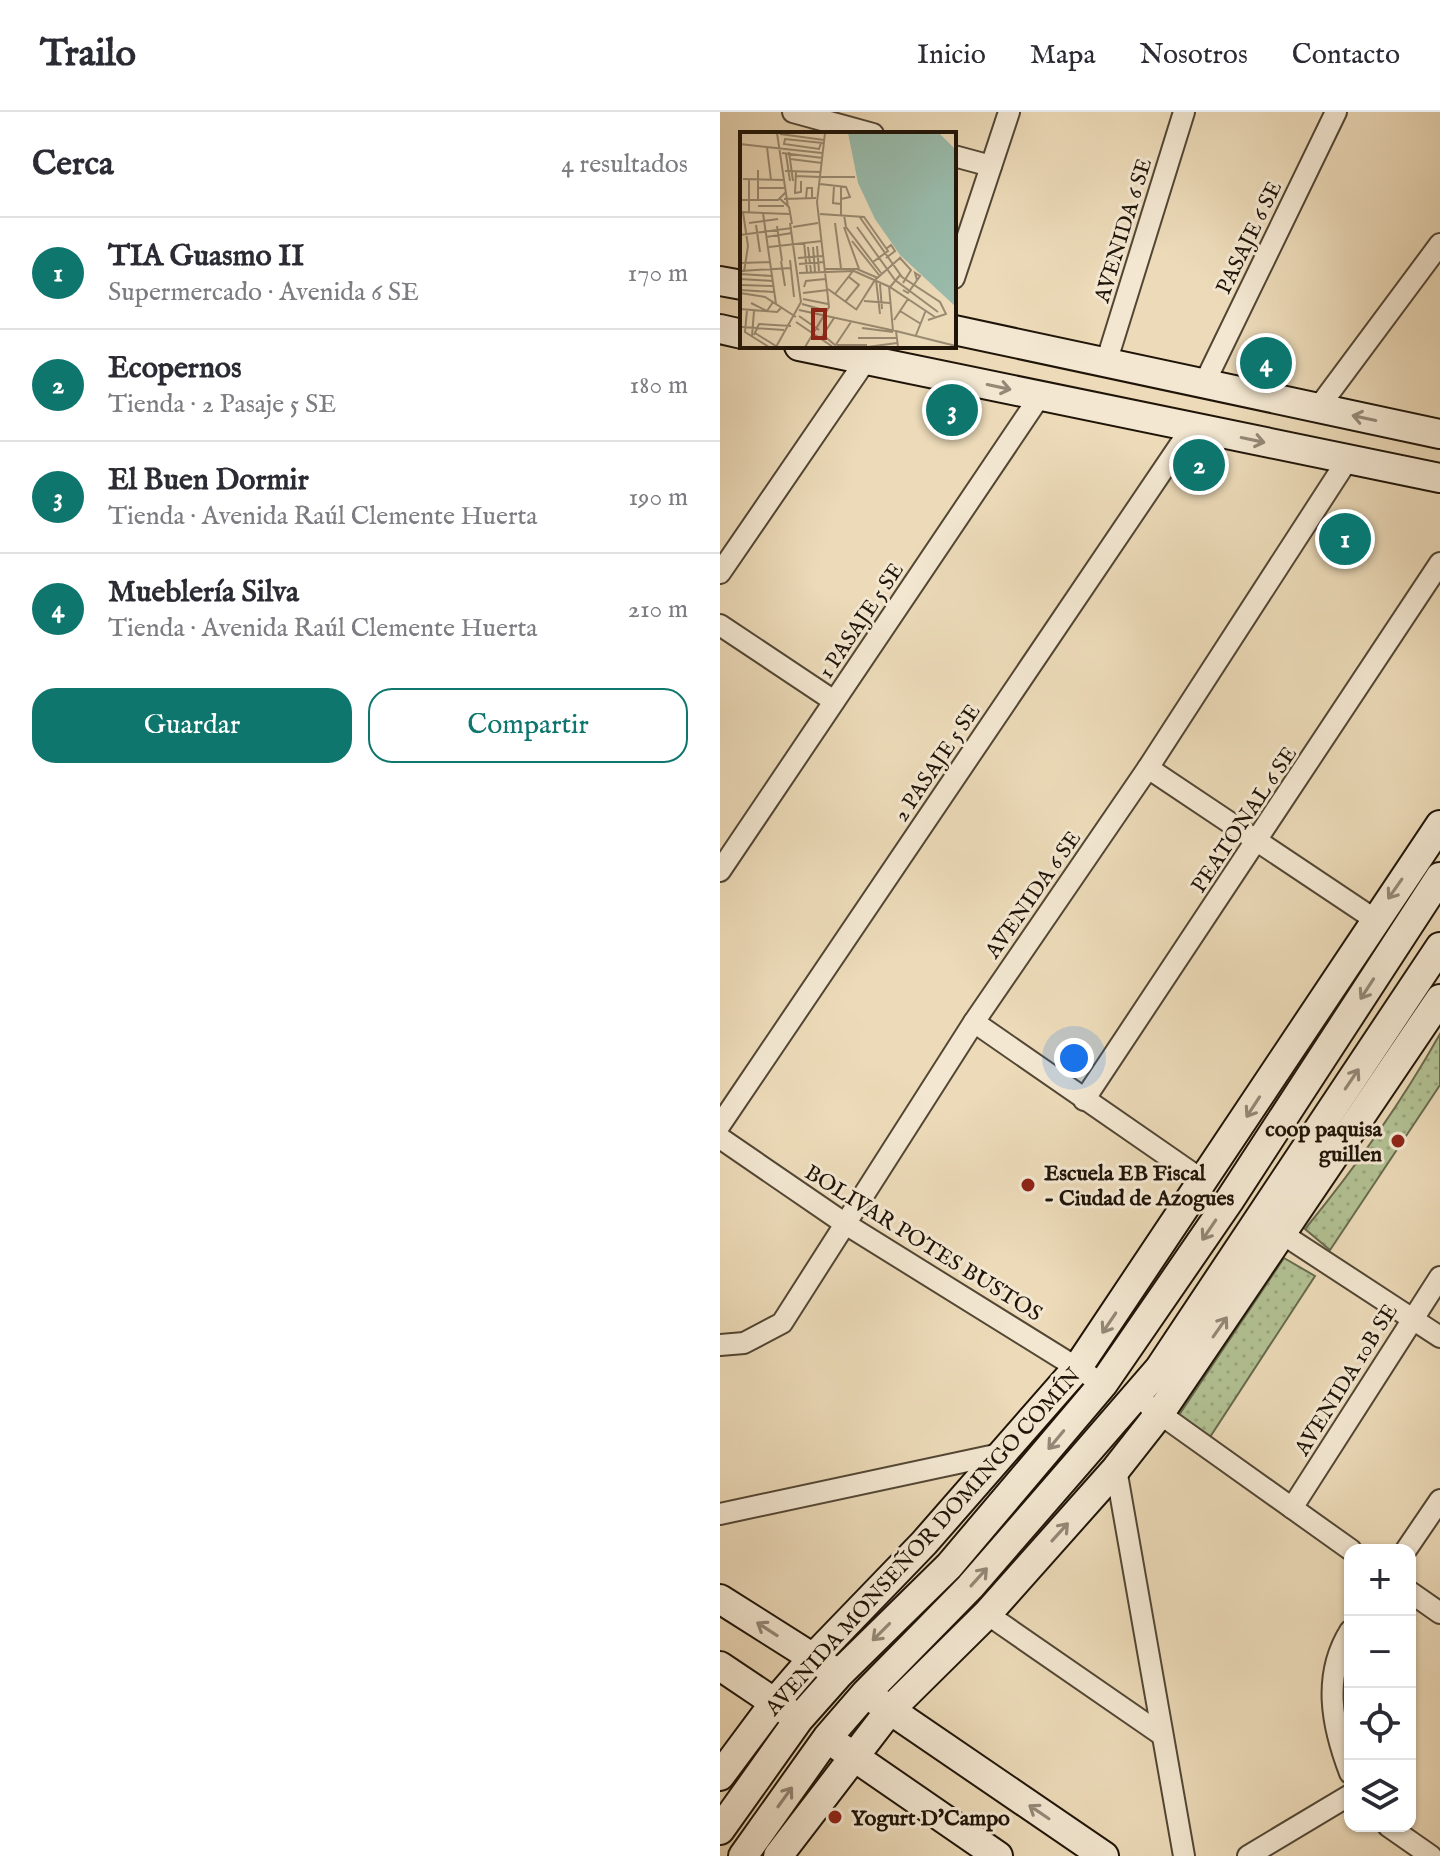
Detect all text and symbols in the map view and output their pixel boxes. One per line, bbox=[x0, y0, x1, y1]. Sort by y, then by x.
text: Trailo bbox=[40, 31, 136, 79]
text: Inicio bbox=[917, 38, 986, 73]
text: Mapa bbox=[1030, 38, 1096, 73]
text: Nosotros bbox=[1140, 38, 1248, 73]
text: Contacto bbox=[1292, 38, 1400, 73]
inset map bbox=[740, 132, 956, 348]
text: Cerca bbox=[32, 143, 114, 186]
text: 4 resultados bbox=[561, 148, 688, 181]
street label: AVENIDA 6 SE bbox=[1088, 155, 1159, 307]
street label: PASAJE 6 SE bbox=[1210, 177, 1289, 299]
text: TIA Guasmo II bbox=[108, 238, 304, 276]
text: 1 bbox=[53, 257, 63, 290]
text: 170 m bbox=[628, 257, 688, 290]
text: Supermercado · Avenida 6 SE bbox=[108, 276, 419, 309]
pin: 4 bbox=[1240, 333, 1292, 393]
text: Ecopernos bbox=[108, 350, 242, 388]
text: 2 bbox=[52, 369, 64, 402]
text: 180 m bbox=[630, 369, 688, 402]
pin: 3 bbox=[926, 380, 978, 440]
one-way arrow bbox=[985, 380, 1011, 395]
text: Tienda · 2 Pasaje 5 SE bbox=[108, 388, 336, 421]
one-way arrow bbox=[1351, 409, 1377, 424]
one-way arrow bbox=[1240, 433, 1266, 448]
pin: 2 bbox=[1173, 435, 1225, 495]
text: El Buen Dormir bbox=[108, 462, 309, 500]
text: 3 bbox=[53, 481, 63, 514]
text: 190 m bbox=[628, 481, 688, 514]
text: Tienda · Avenida Raúl Clemente Huerta bbox=[108, 500, 538, 533]
pin: 1 bbox=[1319, 509, 1371, 569]
street label: 1 PASAJE 5 SE bbox=[813, 558, 911, 685]
text: Mueblería Silva bbox=[108, 574, 299, 612]
text: 4 bbox=[52, 593, 64, 626]
text: 210 m bbox=[628, 593, 688, 626]
text: Tienda · Avenida Raúl Clemente Huerta bbox=[108, 612, 538, 645]
button: Guardar bbox=[32, 688, 352, 763]
button: Compartir bbox=[368, 688, 688, 763]
street label: 2 PASAJE 5 SE bbox=[888, 699, 987, 827]
street label: PEATONAL 6 SE bbox=[1185, 742, 1304, 899]
street label: AVENIDA 6 SE bbox=[979, 826, 1088, 965]
one-way arrow bbox=[1387, 877, 1403, 899]
one-way arrow bbox=[1359, 978, 1375, 1000]
your location bbox=[1054, 1038, 1094, 1078]
one-way arrow bbox=[1344, 1068, 1360, 1090]
one-way arrow bbox=[1245, 1095, 1262, 1117]
place label: coop paquisa guillen bbox=[1265, 1116, 1382, 1169]
marker: coop paquisa guillen bbox=[1389, 1132, 1407, 1150]
street label: BOLIVAR POTES BUSTOS bbox=[799, 1159, 1047, 1328]
place label: Escuela EB Fiscal - Ciudad de Azogues bbox=[1044, 1160, 1235, 1213]
marker: Escuela EB Fiscal - Ciudad de Azogues bbox=[1019, 1176, 1037, 1194]
one-way arrow bbox=[1201, 1219, 1217, 1241]
street label: AVENIDA 10B SE bbox=[1288, 1299, 1405, 1462]
one-way arrow bbox=[1101, 1311, 1117, 1333]
one-way arrow bbox=[1212, 1317, 1228, 1339]
street label: AVENIDA MONSEÑOR DOMINGO COMÍN bbox=[759, 1362, 1087, 1723]
one-way arrow bbox=[1047, 1429, 1065, 1450]
one-way arrow bbox=[1051, 1523, 1069, 1543]
map controls bbox=[1344, 1544, 1416, 1832]
button: + bbox=[1344, 1544, 1416, 1616]
one-way arrow bbox=[969, 1568, 987, 1588]
button: − bbox=[1344, 1616, 1416, 1688]
one-way arrow bbox=[756, 1620, 778, 1637]
one-way arrow bbox=[871, 1623, 891, 1642]
button: locate bbox=[1344, 1688, 1416, 1760]
button: layers bbox=[1344, 1760, 1416, 1832]
one-way arrow bbox=[777, 1787, 793, 1809]
one-way arrow bbox=[1029, 1804, 1051, 1820]
place label: Yogurt D'Campo bbox=[851, 1805, 1010, 1833]
marker: Yogurt D'Campo bbox=[826, 1808, 844, 1826]

